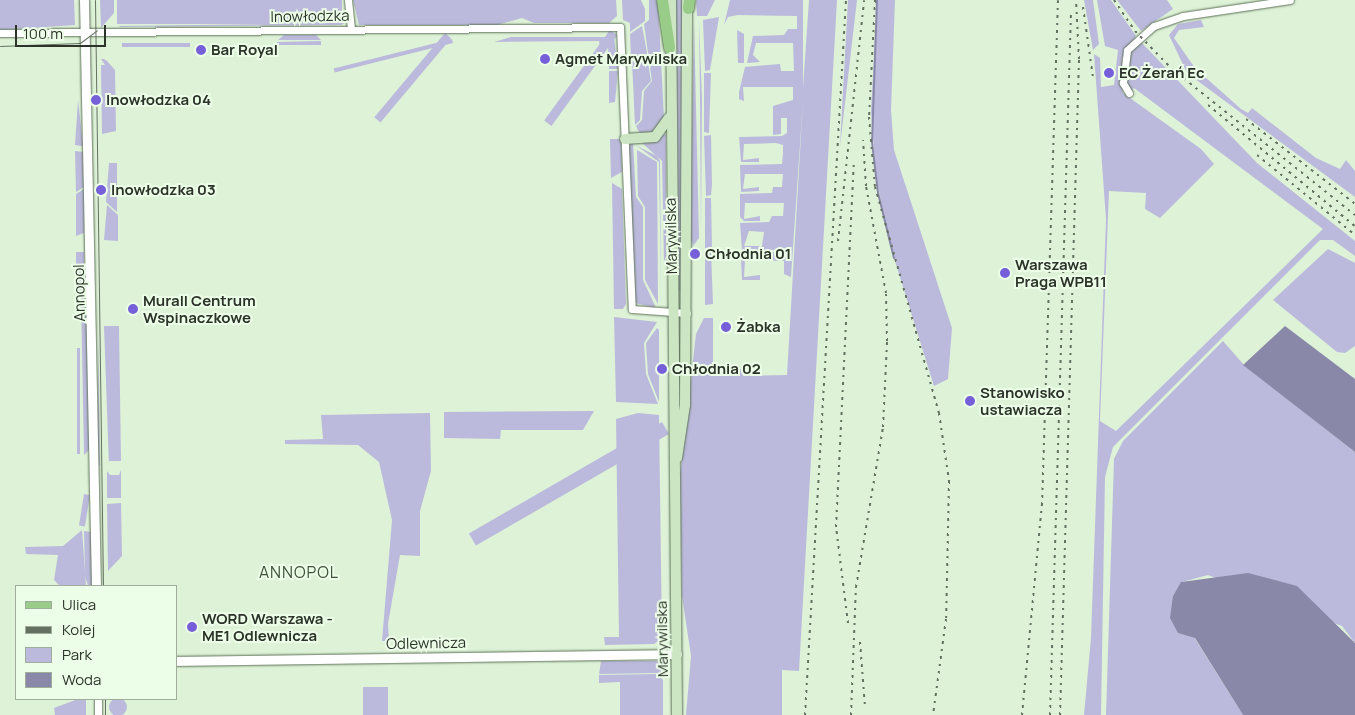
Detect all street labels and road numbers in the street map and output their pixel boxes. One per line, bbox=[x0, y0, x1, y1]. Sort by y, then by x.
street label: Inowłodzka bbox=[270, 6, 350, 26]
street label: Marywilska bbox=[661, 198, 681, 274]
street label: Annopol bbox=[70, 264, 88, 322]
street label: Marywilska bbox=[652, 601, 672, 677]
street label: Odlewnicza bbox=[386, 633, 466, 653]

